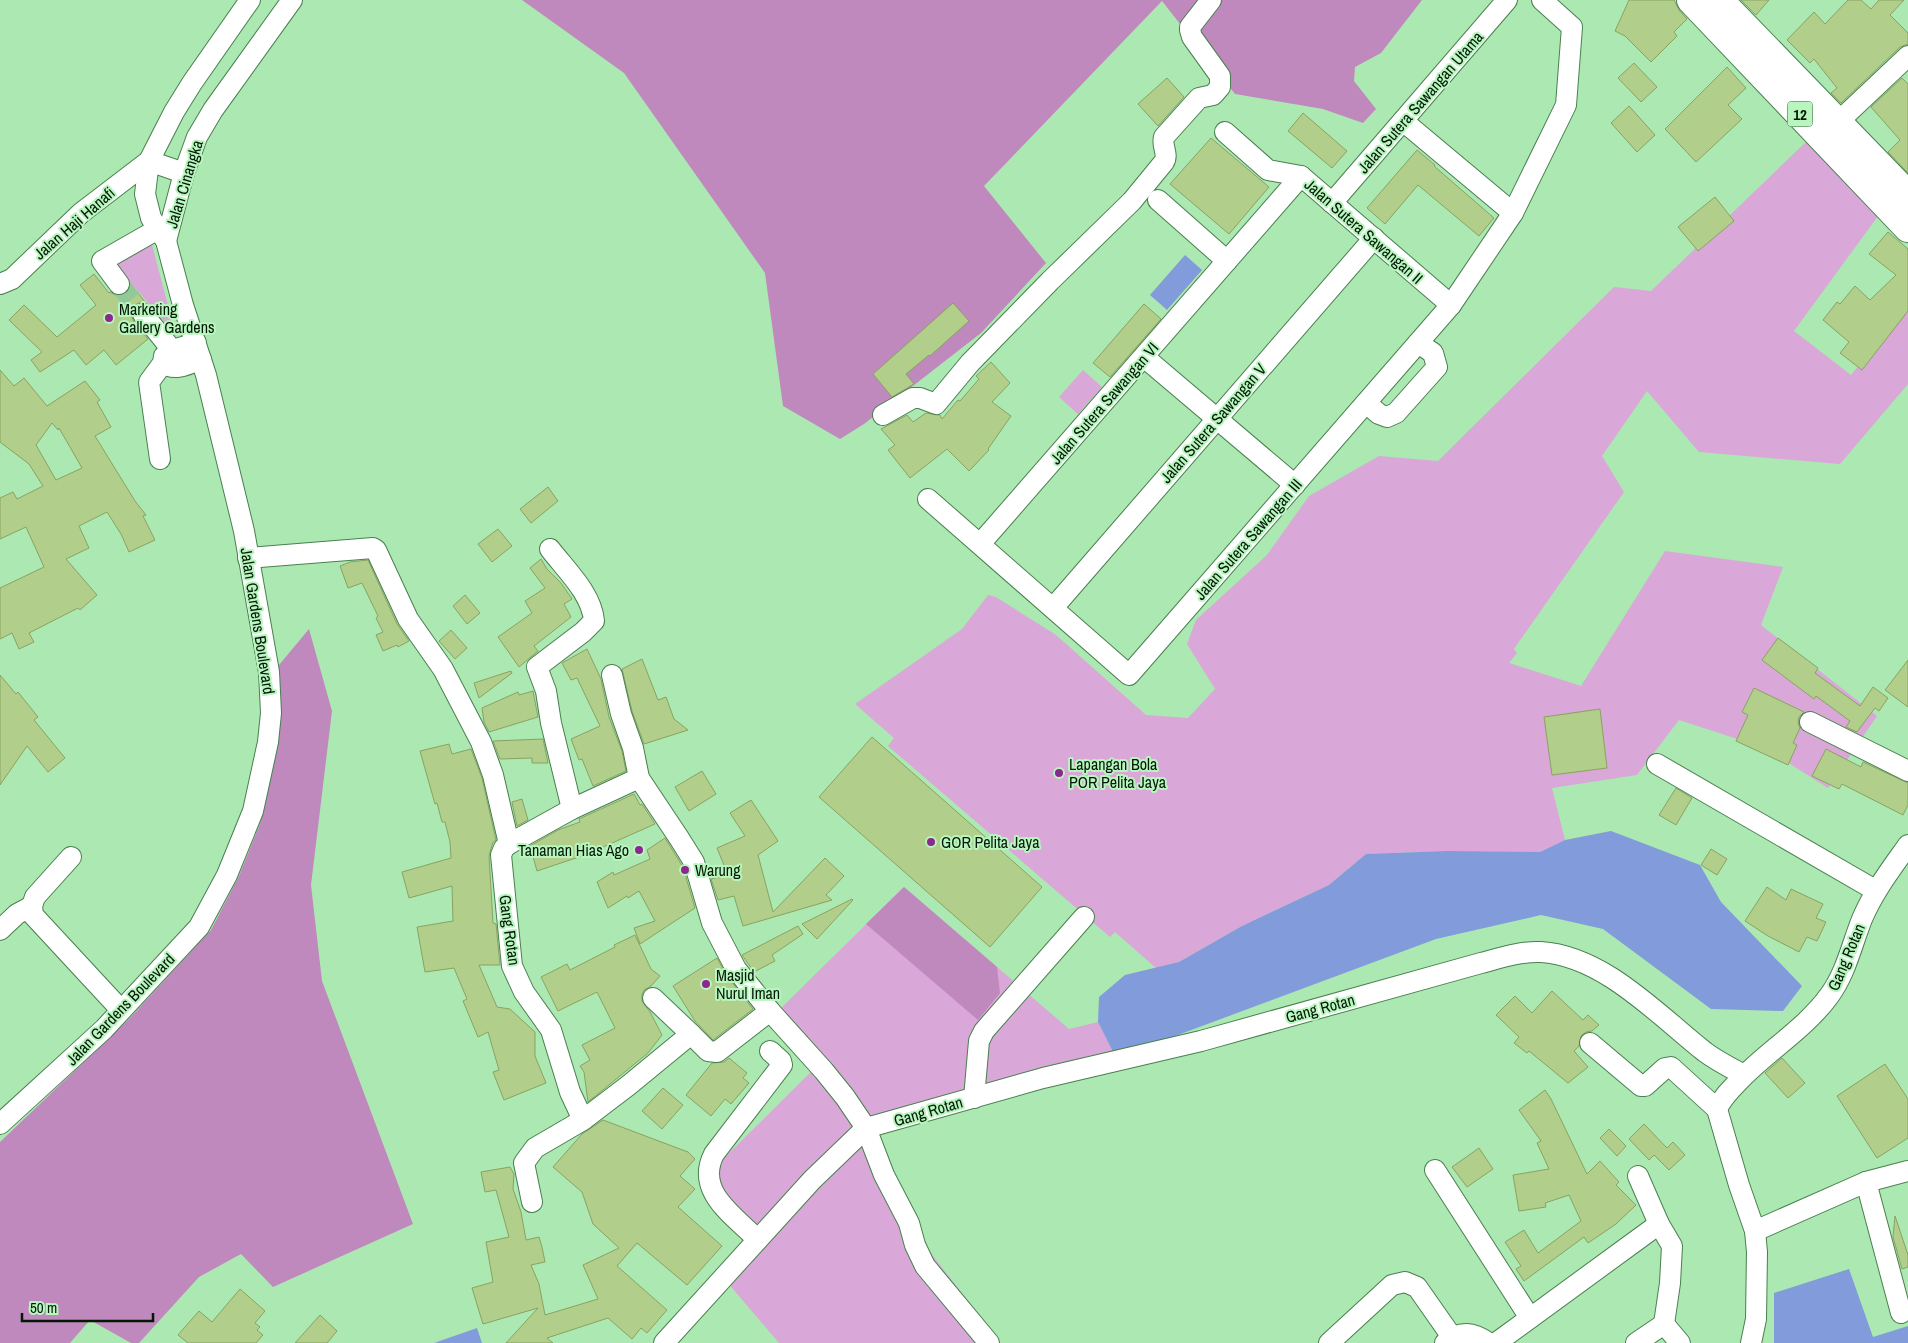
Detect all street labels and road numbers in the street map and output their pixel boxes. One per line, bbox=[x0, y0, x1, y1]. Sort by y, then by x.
street label: Jalan Sutera Sawangan Utama bbox=[1352, 26, 1488, 178]
road number: 12 bbox=[1788, 102, 1812, 126]
street label: Jalan Cinangka bbox=[160, 137, 208, 231]
street label: Jalan Sutera Sawangan II bbox=[1300, 173, 1428, 289]
street label: Jalan Haji Hanafi bbox=[29, 182, 119, 264]
street label: Jalan Sutera Sawangan VI bbox=[1045, 337, 1163, 469]
street label: Jalan Sutera Sawangan V bbox=[1155, 358, 1271, 487]
street label: Jalan Sutera Sawangan III bbox=[1189, 474, 1307, 604]
street label: Jalan Gardens Boulevard bbox=[236, 546, 280, 696]
street label: Gang Rotan bbox=[494, 893, 526, 967]
street label: Gang Rotan bbox=[1822, 920, 1870, 994]
street label: Jalan Gardens Boulevard bbox=[61, 948, 179, 1070]
street label: Gang Rotan bbox=[1283, 988, 1357, 1028]
street label: Gang Rotan bbox=[891, 1091, 965, 1131]

